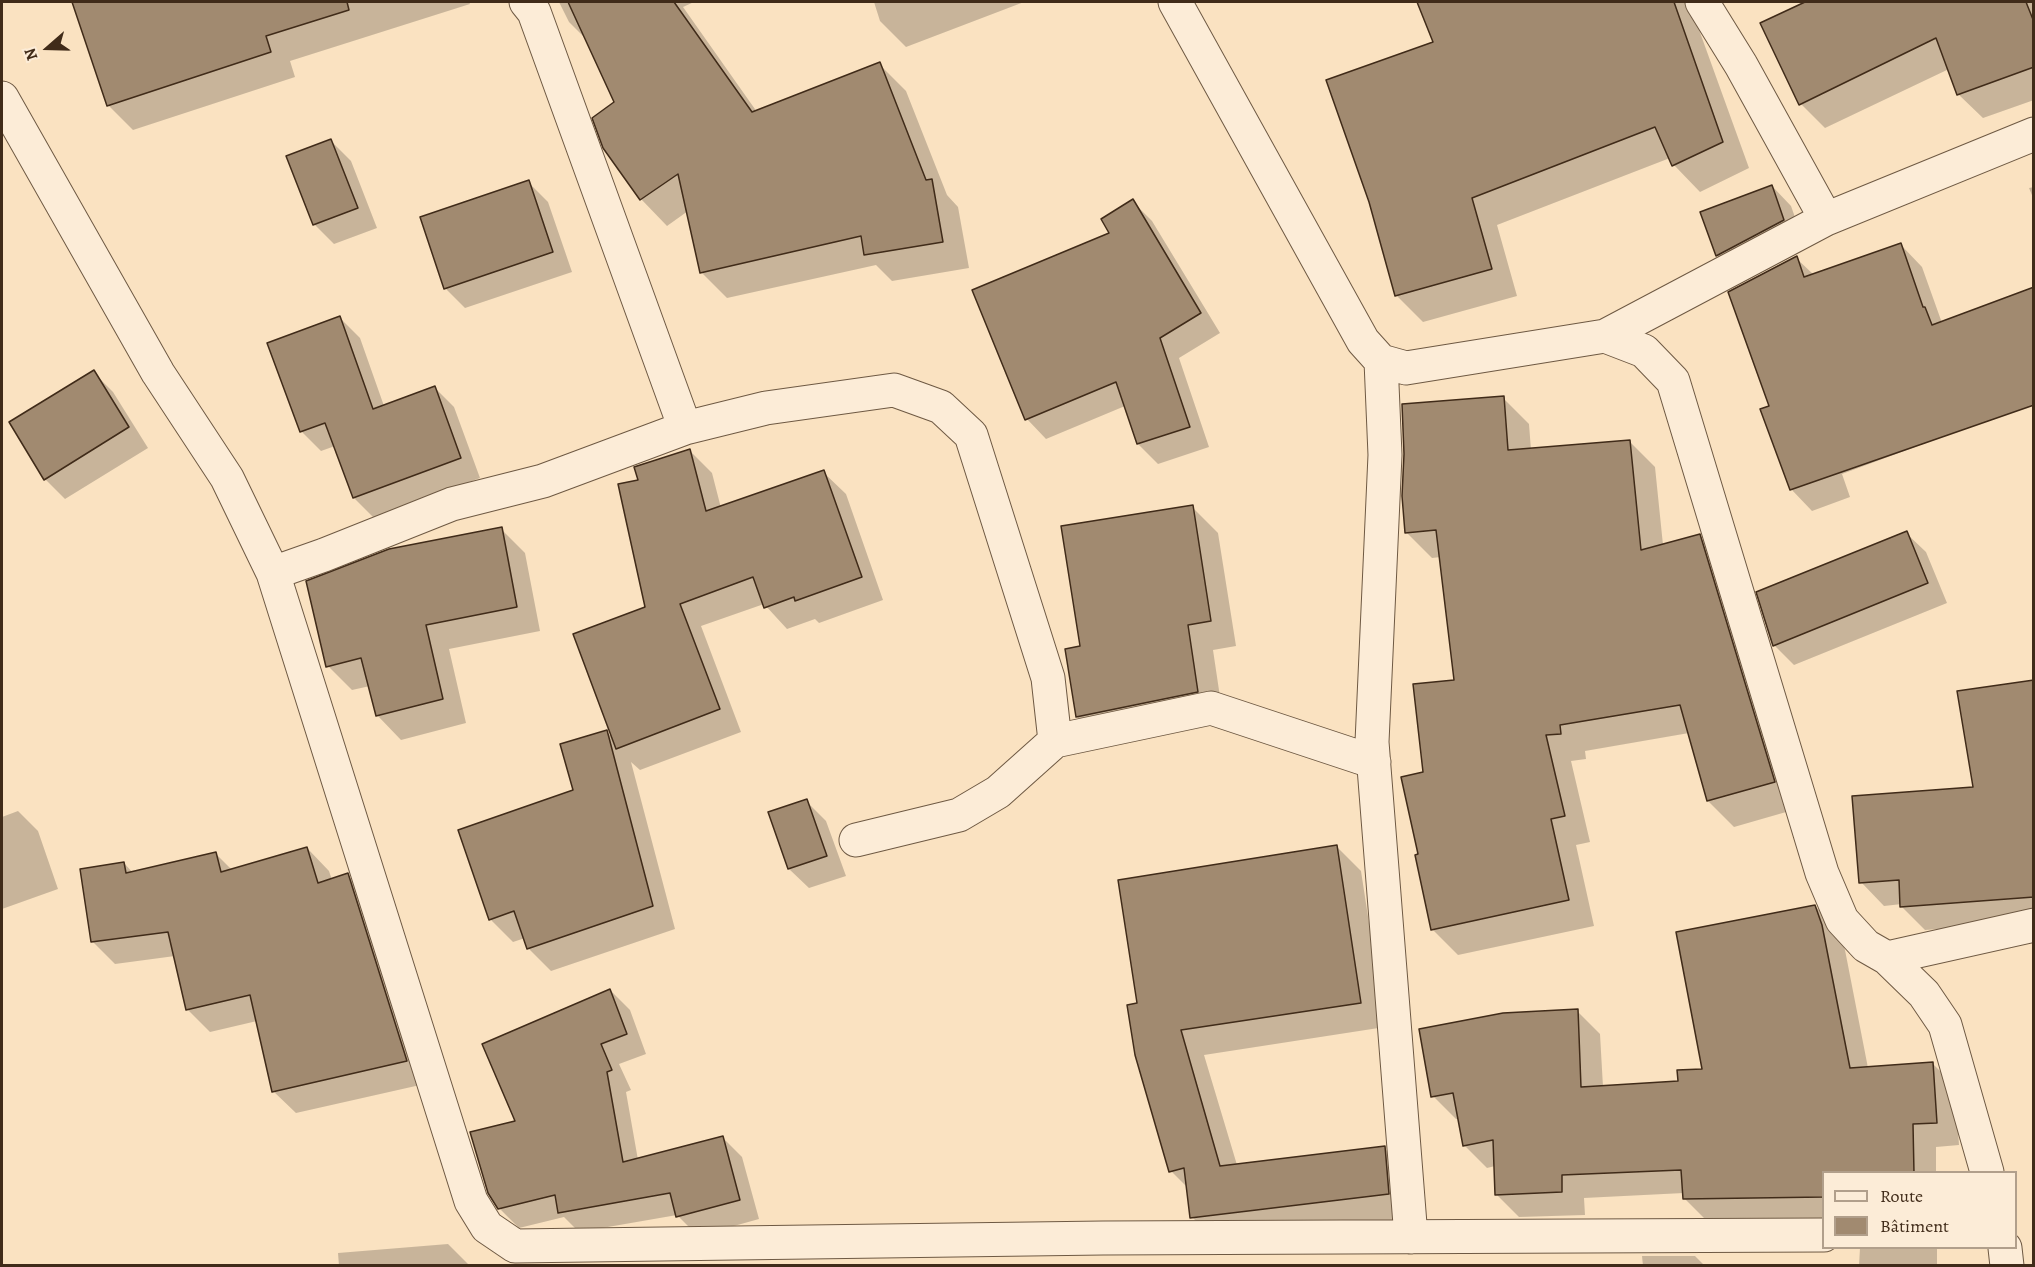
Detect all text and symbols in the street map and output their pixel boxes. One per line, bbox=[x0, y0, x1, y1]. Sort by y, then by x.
north arrow bbox=[18, 18, 78, 78]
text: N bbox=[19, 45, 43, 63]
legend bbox=[1822, 1171, 2017, 1249]
text: Route bbox=[1880, 1184, 1923, 1208]
text: Bâtiment bbox=[1880, 1214, 1949, 1238]

